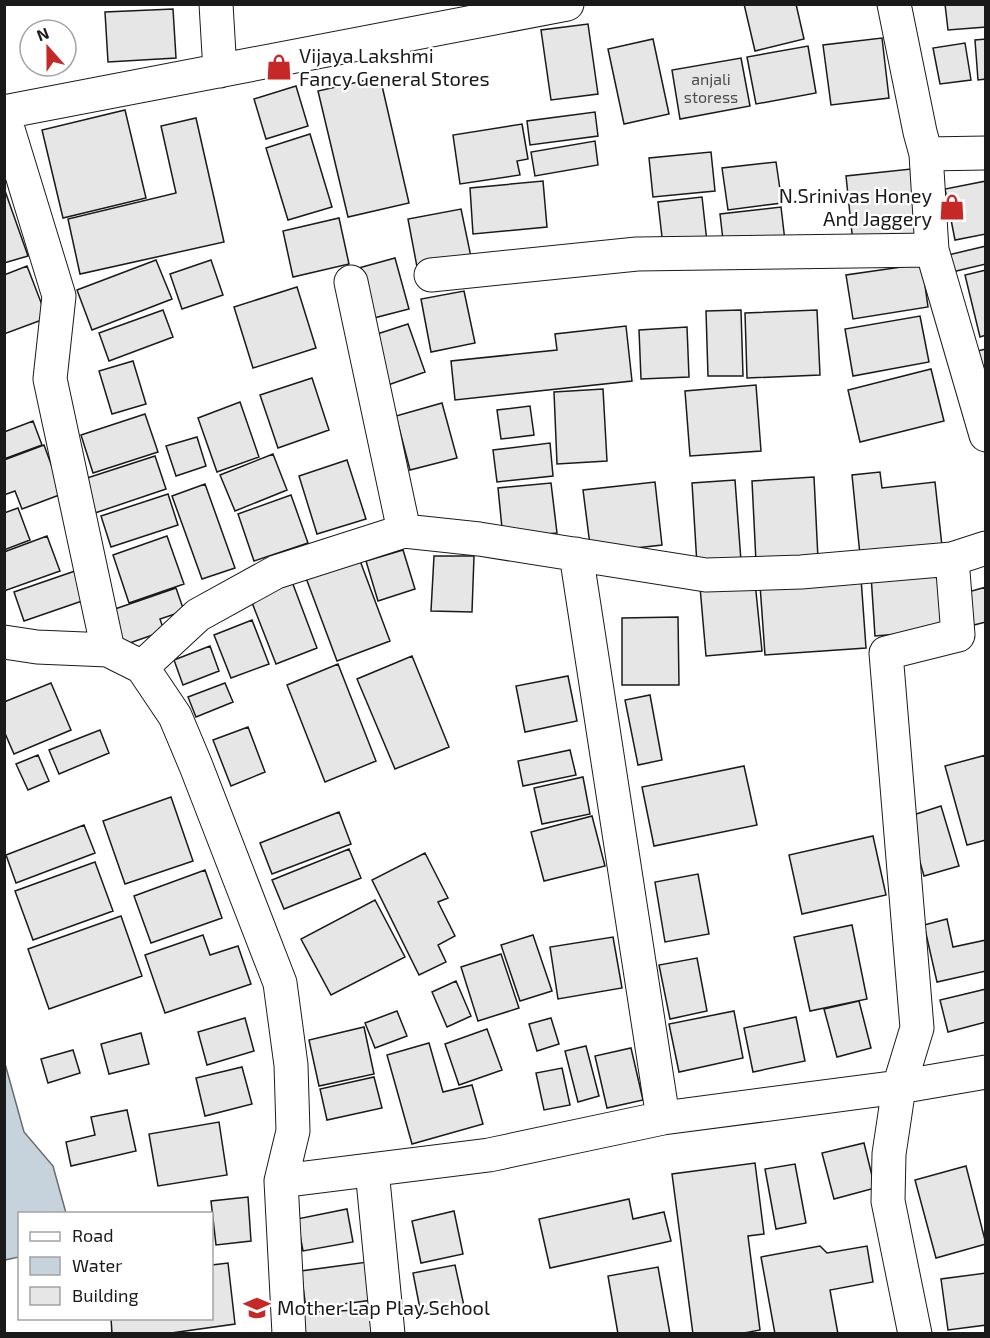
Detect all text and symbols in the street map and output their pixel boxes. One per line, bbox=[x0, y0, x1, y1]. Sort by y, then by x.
north arrow bbox=[18, 18, 78, 78]
text: N bbox=[34, 23, 51, 44]
place label: Vijaya Lakshmi Fancy General Stores bbox=[299, 43, 490, 90]
shop icon: Vijaya Lakshmi Fancy General Stores bbox=[264, 52, 294, 82]
house number: anjali storess bbox=[684, 69, 738, 106]
place label: N.Srinivas Honey And Jaggery bbox=[779, 183, 932, 230]
shop icon: N.Srinivas Honey And Jaggery bbox=[937, 192, 967, 222]
legend bbox=[18, 1212, 213, 1320]
text: Road bbox=[72, 1224, 113, 1246]
text: Water bbox=[72, 1254, 122, 1276]
text: Building bbox=[72, 1284, 139, 1306]
school or university icon: Mother Lap Play School bbox=[242, 1293, 272, 1323]
place label: Mother Lap Play School bbox=[277, 1295, 490, 1319]

